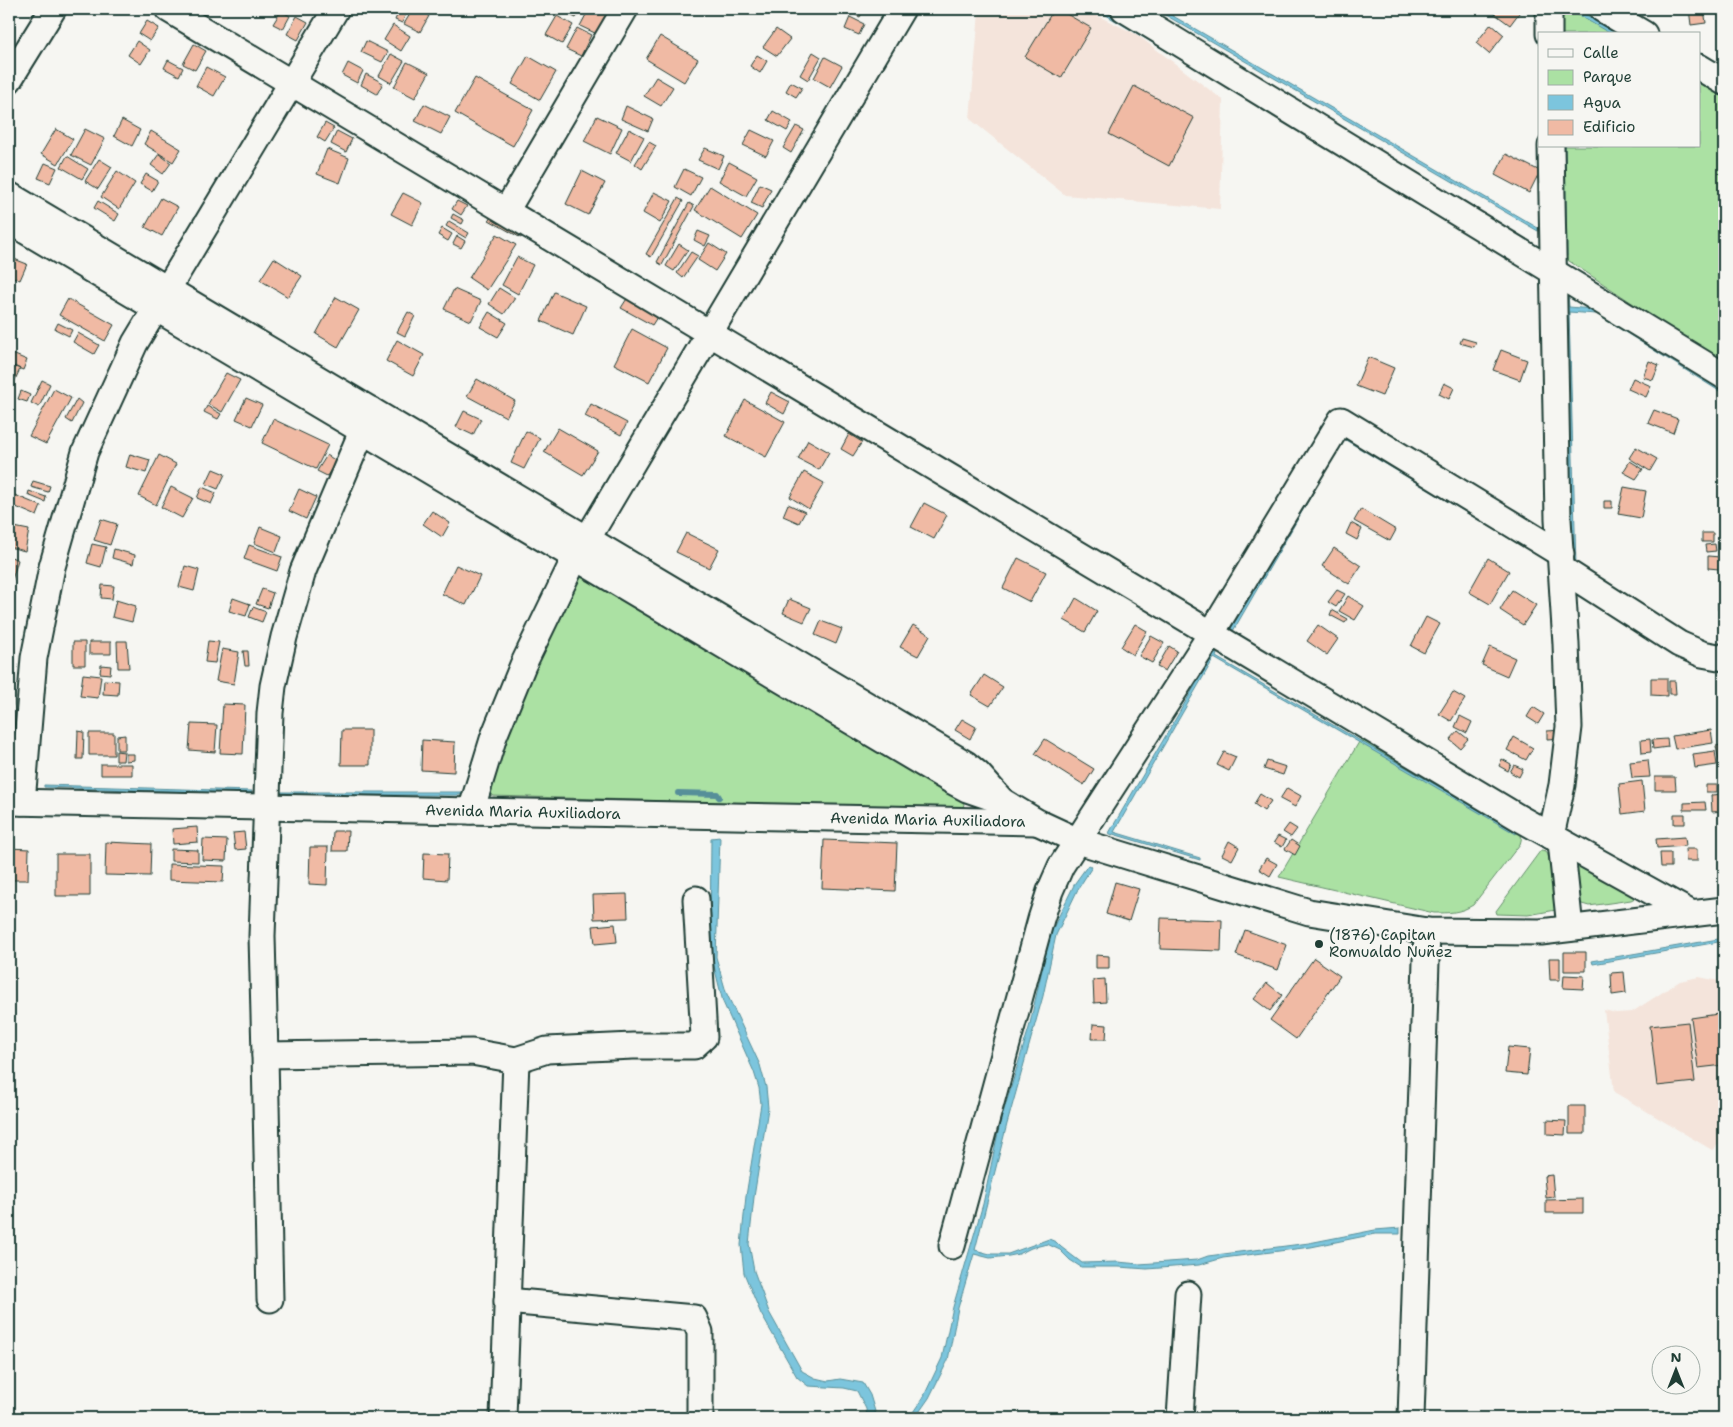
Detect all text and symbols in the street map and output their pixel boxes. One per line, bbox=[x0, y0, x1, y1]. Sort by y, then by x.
legend bbox=[1538, 32, 1700, 148]
text: Calle bbox=[1583, 43, 1619, 63]
text: Parque bbox=[1583, 67, 1632, 87]
text: Agua bbox=[1583, 93, 1622, 113]
text: Edificio bbox=[1583, 117, 1635, 137]
street label: Avenida Maria Auxiliadora bbox=[425, 800, 621, 824]
street label: Avenida Maria Auxiliadora bbox=[830, 808, 1026, 832]
place label: (1876) Capitan Romualdo Nuñez bbox=[1329, 925, 1453, 962]
marker: (1876) Capitan Romualdo Nuñez bbox=[1313, 938, 1325, 950]
north arrow bbox=[1650, 1344, 1700, 1394]
text: N bbox=[1670, 1348, 1682, 1366]

